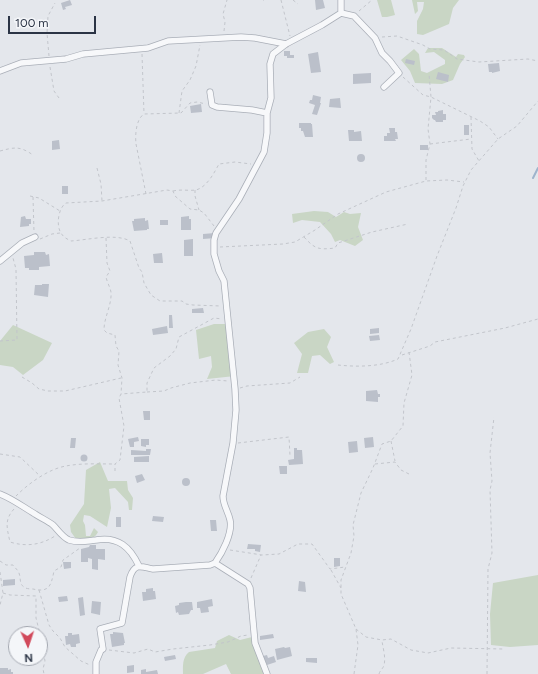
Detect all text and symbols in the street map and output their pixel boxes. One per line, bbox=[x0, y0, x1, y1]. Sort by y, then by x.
scale bar bbox=[10, 8, 98, 34]
text: 100 m bbox=[15, 16, 49, 30]
north arrow bbox=[8, 626, 48, 666]
text: N bbox=[24, 651, 33, 664]

